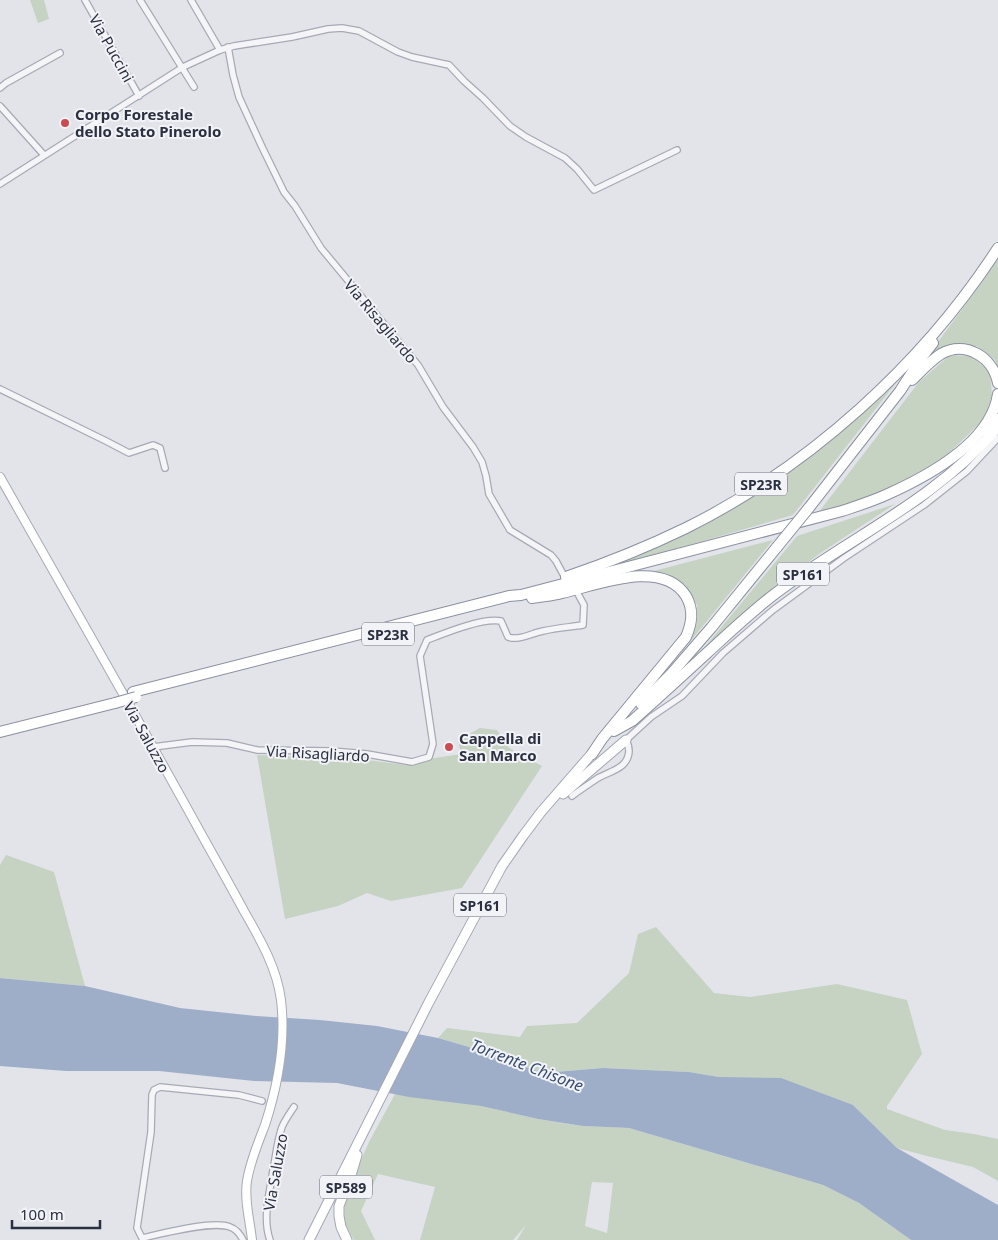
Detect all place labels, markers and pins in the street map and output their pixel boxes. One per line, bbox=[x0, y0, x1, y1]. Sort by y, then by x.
place label: Corpo Forestale dello Stato Pinerolo bbox=[75, 104, 221, 141]
marker: Corpo Forestale dello Stato Pinerolo bbox=[59, 117, 71, 129]
place label: Cappella di San Marco bbox=[459, 728, 541, 765]
marker: Cappella di San Marco bbox=[443, 741, 455, 753]

